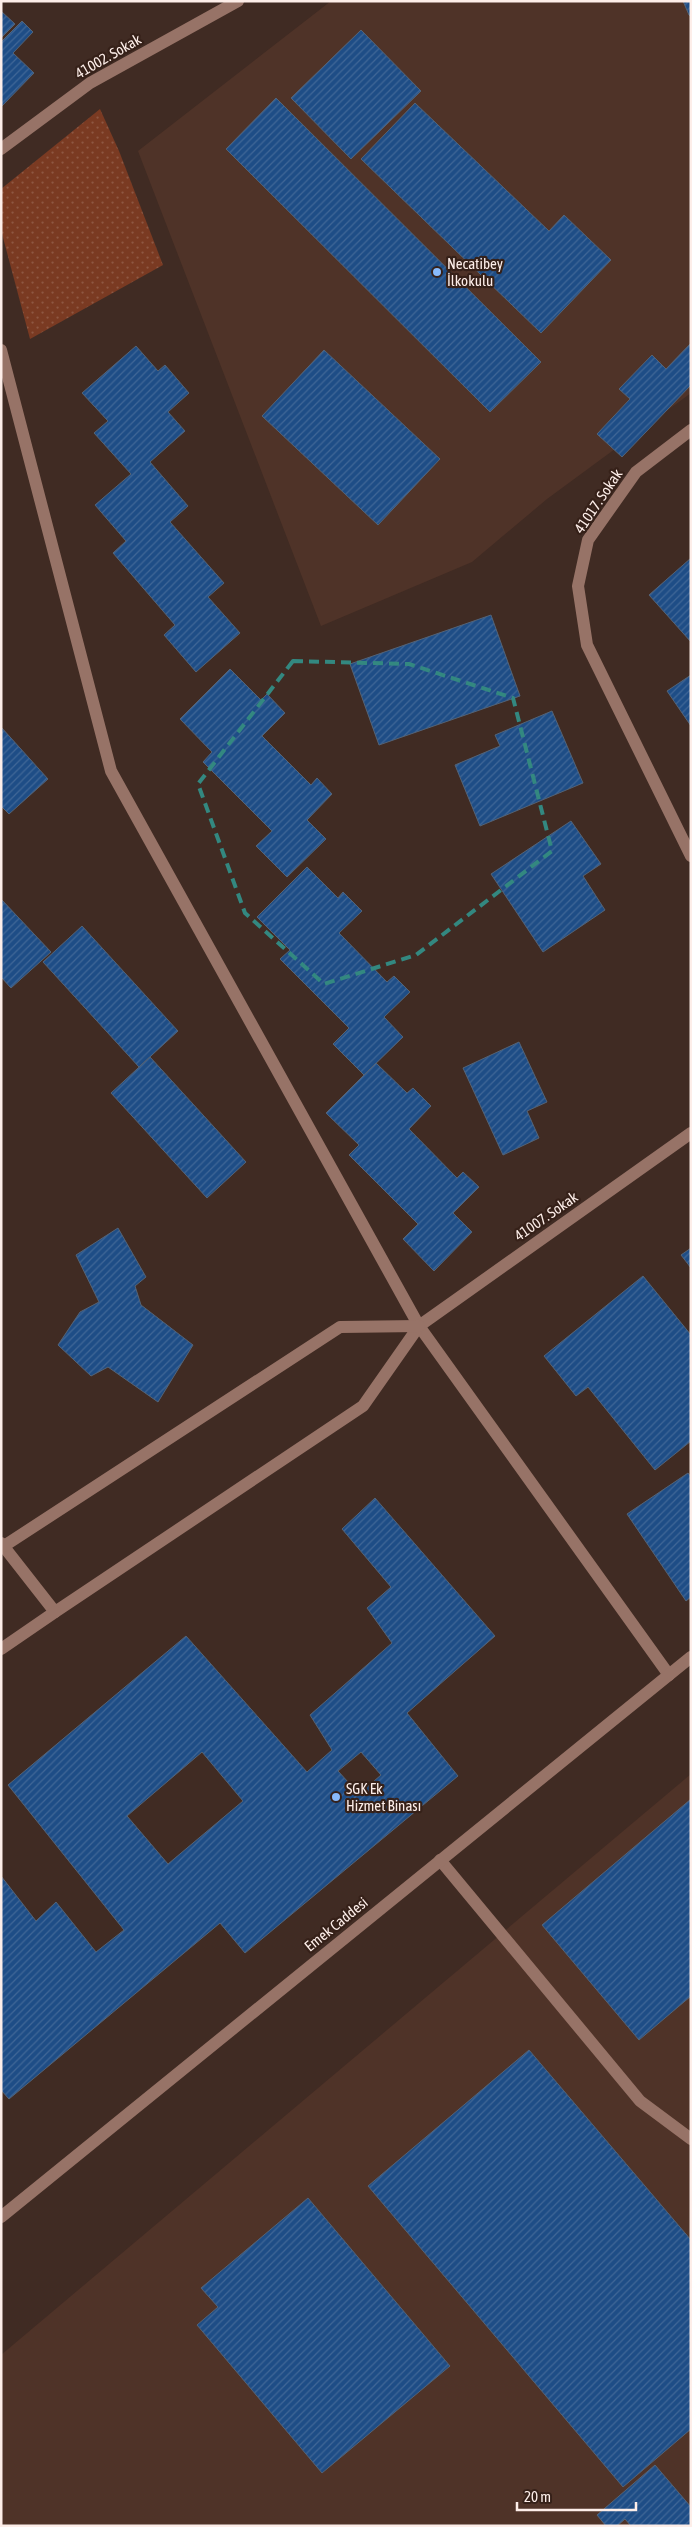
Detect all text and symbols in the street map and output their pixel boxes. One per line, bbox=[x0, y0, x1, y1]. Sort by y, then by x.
street label: 41002. Sokak bbox=[72, 30, 144, 82]
place label: Necatibey İlkokulu bbox=[447, 255, 503, 289]
marker: Necatibey İlkokulu bbox=[431, 266, 443, 278]
street label: 41017. Sokak bbox=[570, 465, 626, 536]
street label: 41007. Sokak bbox=[511, 1188, 581, 1244]
place label: SGK Ek Hizmet Binası bbox=[346, 1780, 421, 1814]
marker: SGK Ek Hizmet Binası bbox=[330, 1791, 342, 1803]
street label: Emek Caddesi bbox=[301, 1893, 371, 1955]
scale bar bbox=[517, 2480, 636, 2512]
text: 20 m bbox=[524, 2488, 551, 2505]

